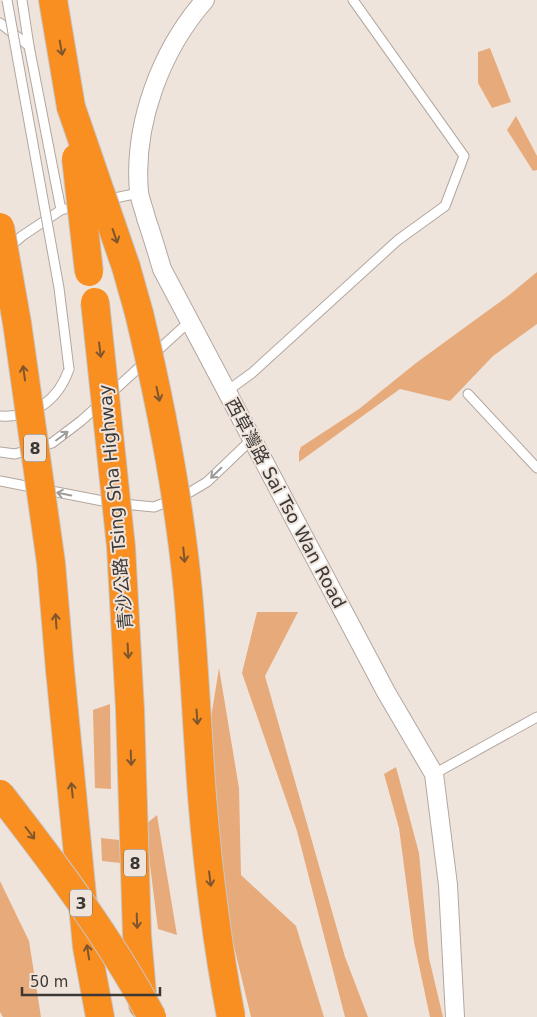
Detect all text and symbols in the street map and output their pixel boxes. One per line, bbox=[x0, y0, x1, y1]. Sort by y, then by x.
one-way arrow bbox=[56, 40, 66, 56]
one-way arrow bbox=[111, 228, 120, 243]
one-way arrow bbox=[95, 342, 105, 358]
one-way arrow bbox=[19, 366, 29, 382]
street label: 青沙公路 Tsing Sha Highway bbox=[94, 383, 136, 630]
one-way arrow bbox=[154, 386, 163, 402]
street label: 西草灣路 Sai Tso Wan Road bbox=[222, 394, 350, 612]
one-way arrow bbox=[55, 430, 68, 441]
road number: 8 bbox=[24, 434, 46, 462]
one-way arrow bbox=[210, 467, 223, 479]
one-way arrow bbox=[56, 488, 72, 498]
one-way arrow bbox=[179, 546, 189, 562]
one-way arrow bbox=[51, 614, 61, 630]
one-way arrow bbox=[123, 643, 132, 659]
one-way arrow bbox=[192, 708, 201, 724]
one-way arrow bbox=[127, 750, 136, 766]
one-way arrow bbox=[67, 782, 77, 798]
one-way arrow bbox=[25, 826, 35, 840]
road number: 8 bbox=[124, 850, 146, 876]
one-way arrow bbox=[205, 870, 215, 886]
road number: 3 bbox=[70, 890, 92, 916]
one-way arrow bbox=[132, 912, 142, 928]
one-way arrow bbox=[83, 944, 93, 960]
scale bar bbox=[22, 964, 160, 996]
text: 50 m bbox=[30, 973, 68, 991]

